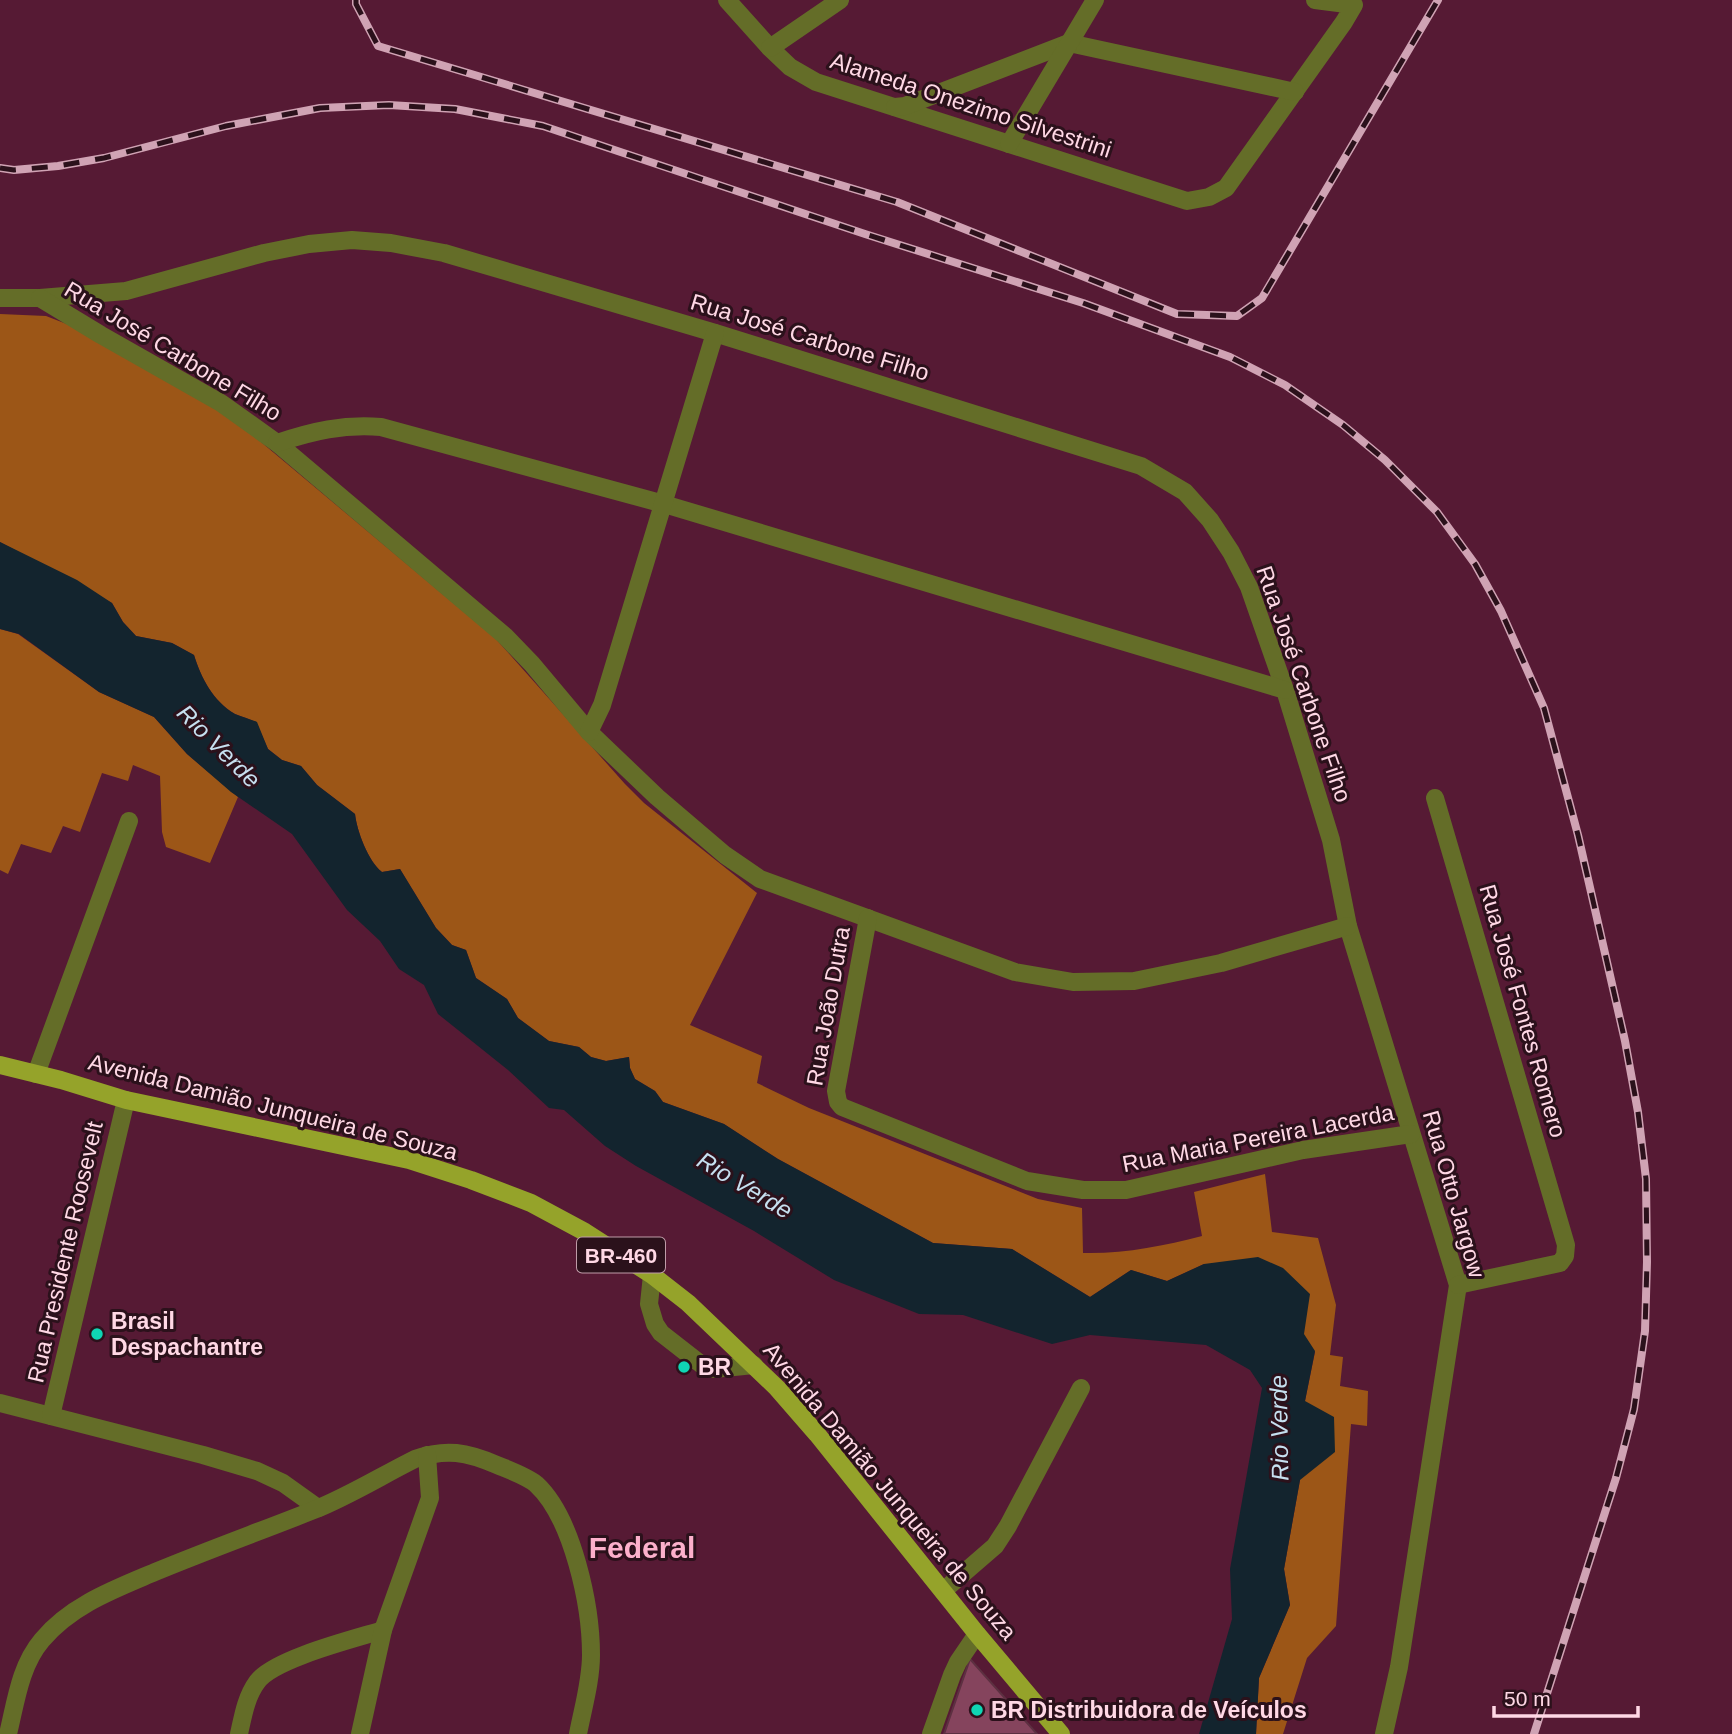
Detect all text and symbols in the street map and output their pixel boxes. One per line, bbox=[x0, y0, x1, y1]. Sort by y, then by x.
street label: Alameda Onezimo Silvestrini bbox=[827, 47, 1115, 163]
street label: Rua José Carbone Filho bbox=[60, 276, 286, 426]
street label: Rua José Carbone Filho bbox=[688, 288, 932, 386]
street label: Rua José Carbone Filho bbox=[1251, 563, 1357, 805]
water label: Rio Verde bbox=[172, 699, 266, 793]
street label: Rua José Fontes Romero bbox=[1474, 881, 1572, 1141]
street label: Rua João Dutra bbox=[801, 924, 855, 1088]
street label: Avenida Damião Junqueira de Souza bbox=[86, 1049, 460, 1166]
street label: Rua Maria Pereira Lacerda bbox=[1120, 1099, 1396, 1177]
street label: Rua Otto Jargow bbox=[1418, 1107, 1490, 1281]
street label: Rua Presidente Roosevelt bbox=[22, 1118, 108, 1385]
water label: Rio Verde bbox=[693, 1146, 797, 1224]
road number: BR-460 bbox=[577, 1238, 665, 1272]
place label: Brasil Despachantre bbox=[111, 1308, 263, 1360]
marker: Brasil Despachantre bbox=[89, 1326, 105, 1342]
street label: Avenida Damião Junqueira de Souza bbox=[758, 1337, 1022, 1645]
place label: BR bbox=[698, 1354, 732, 1380]
marker: BR bbox=[676, 1359, 692, 1375]
water label: Rio Verde bbox=[1265, 1375, 1293, 1481]
district label: Federal bbox=[589, 1531, 695, 1564]
scale bar bbox=[1494, 1674, 1638, 1718]
text: 50 m bbox=[1504, 1687, 1551, 1710]
place label: BR Distribuidora de Veículos bbox=[991, 1697, 1307, 1723]
marker: BR Distribuidora de Veículos bbox=[969, 1702, 985, 1718]

